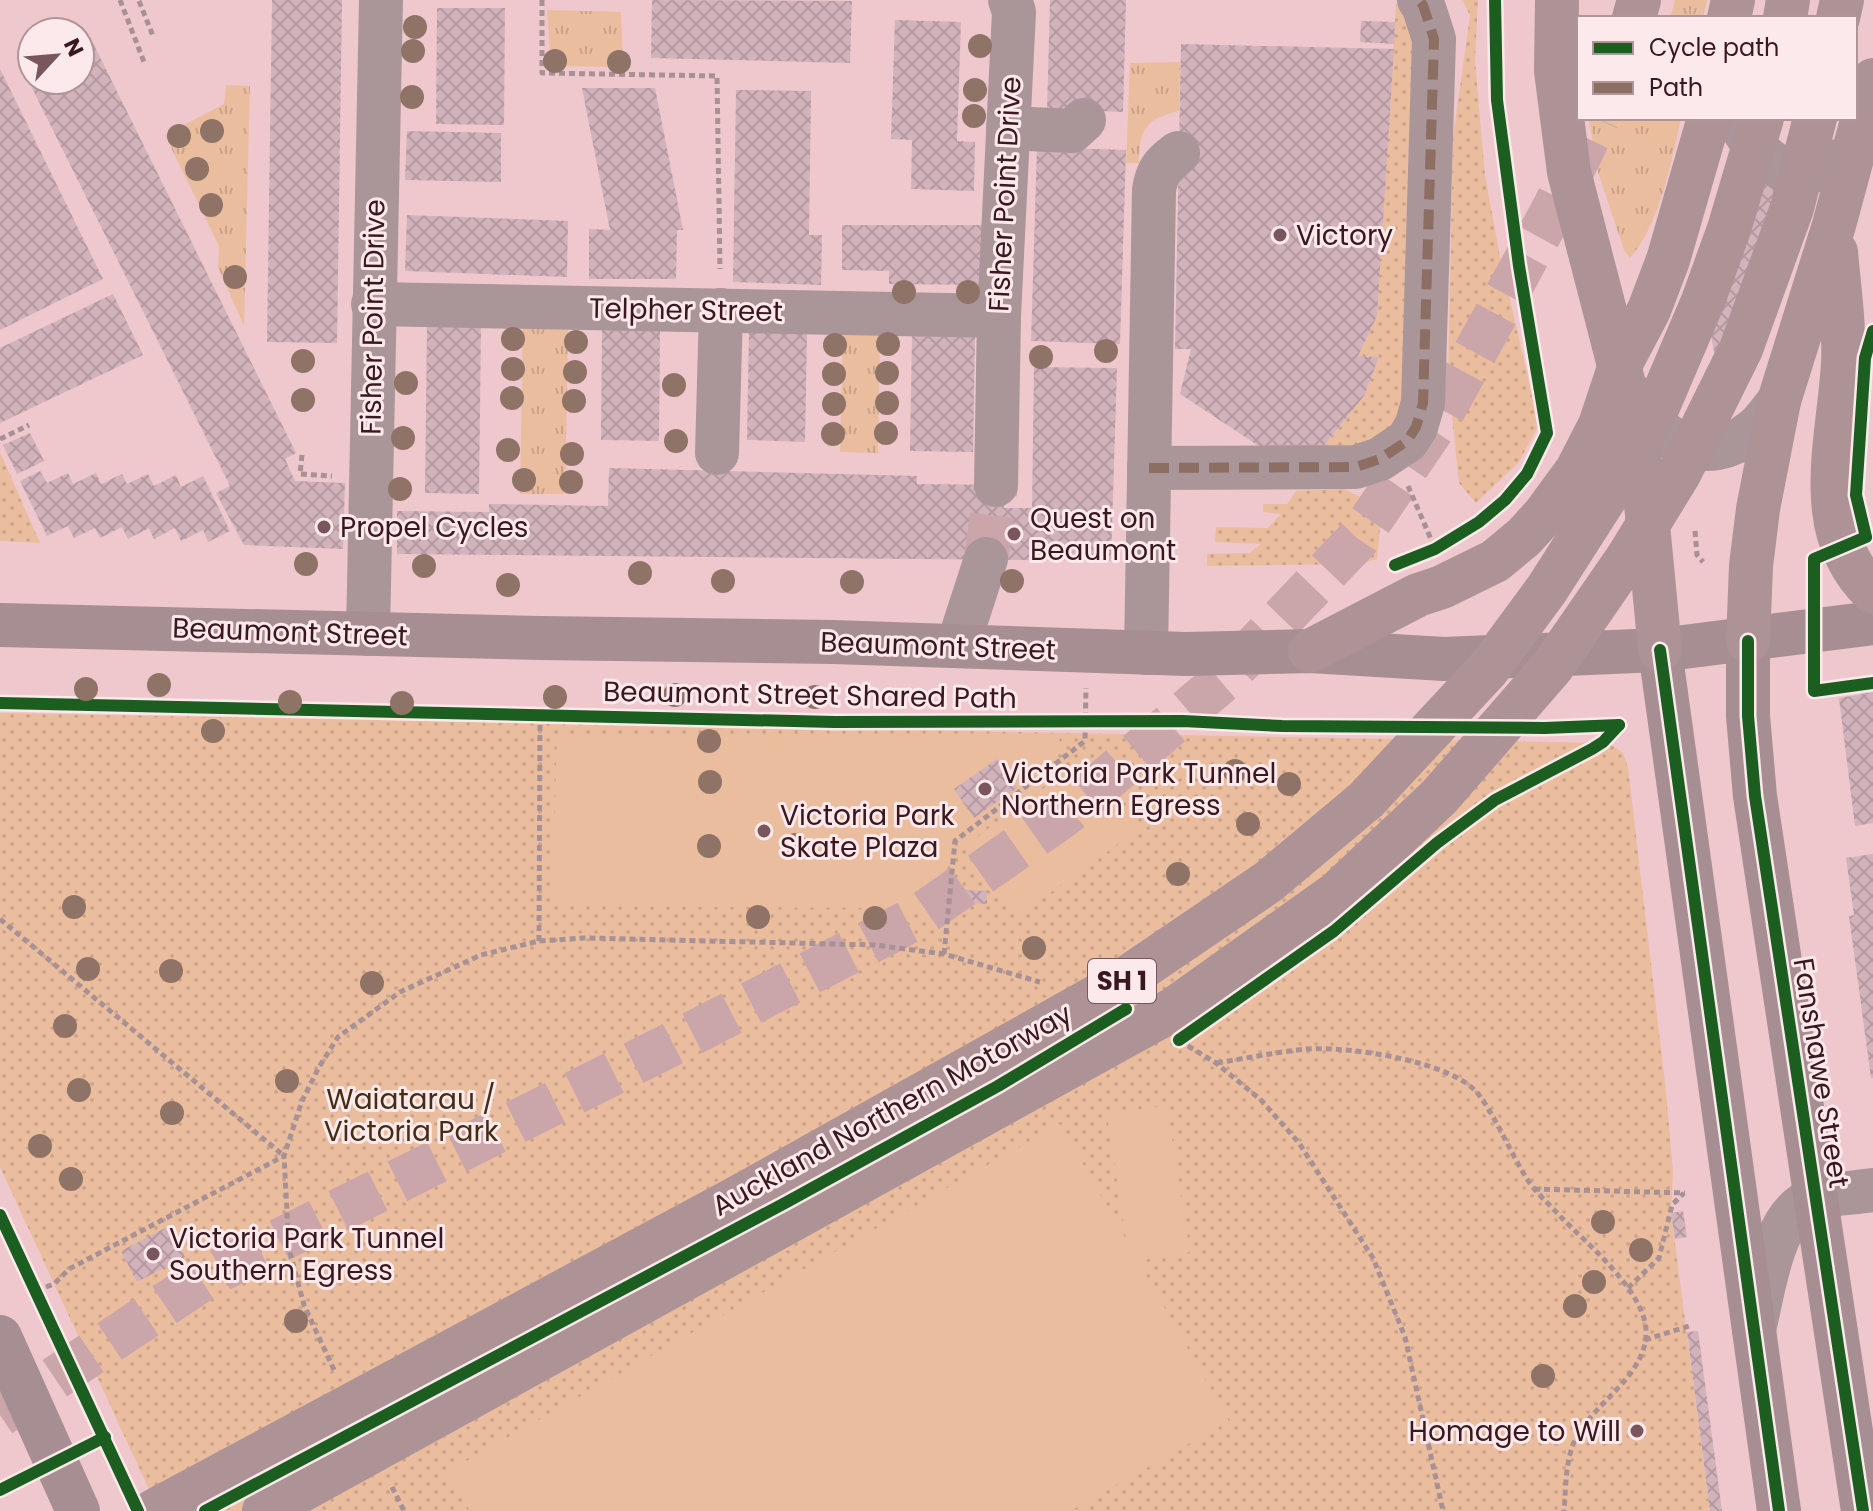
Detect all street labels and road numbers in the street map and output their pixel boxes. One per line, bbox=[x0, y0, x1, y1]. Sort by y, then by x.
street label: Fisher Point Drive bbox=[979, 75, 1031, 313]
street label: Fisher Point Drive bbox=[351, 199, 395, 435]
street label: Telpher Street bbox=[589, 289, 783, 331]
street label: Beaumont Street bbox=[172, 608, 408, 656]
street label: Beaumont Street bbox=[820, 622, 1056, 670]
street label: Beaumont Street Shared Path bbox=[603, 672, 1017, 718]
street label: Fanshawe Street bbox=[1784, 955, 1858, 1191]
road number: SH 1 bbox=[1088, 959, 1156, 1003]
street label: Auckland Northern Motorway bbox=[705, 994, 1079, 1225]

